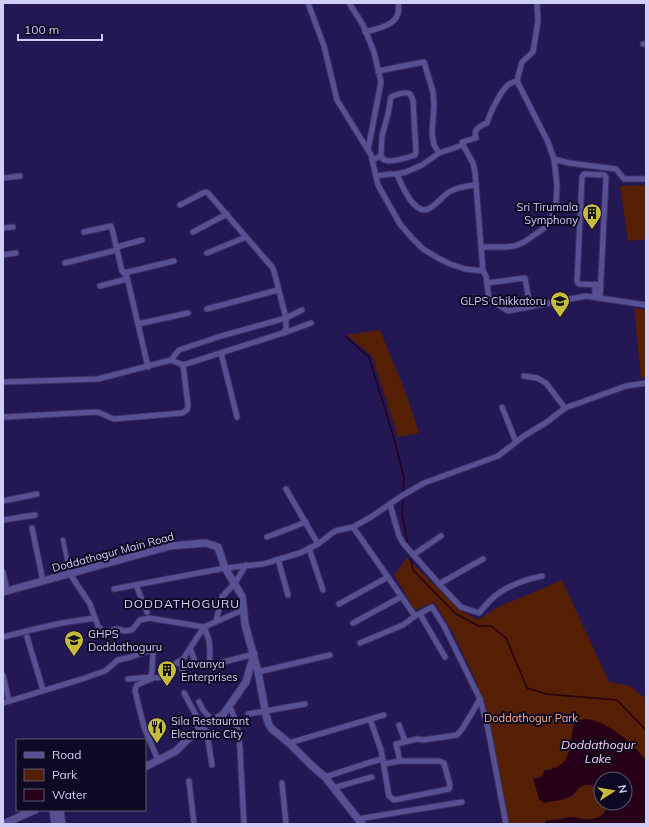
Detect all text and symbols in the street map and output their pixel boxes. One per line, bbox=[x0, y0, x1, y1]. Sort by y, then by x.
scale bar bbox=[18, 16, 102, 42]
text: 100 m bbox=[24, 22, 59, 37]
place label: Sri Tirumala Symphony bbox=[517, 200, 578, 227]
building icon: Sri Tirumala Symphony bbox=[581, 202, 603, 230]
school or university icon: GLPS Chikkatoru bbox=[549, 290, 571, 318]
place label: GLPS Chikkatoru bbox=[460, 294, 546, 308]
street label: Doddathogur Main Road bbox=[50, 529, 176, 575]
district label: DODDATHOGURU bbox=[124, 596, 240, 611]
place label: GHPS Doddathoguru bbox=[88, 627, 162, 654]
school or university icon: GHPS Doddathoguru bbox=[63, 629, 85, 657]
place label: Lavanya Enterprises bbox=[181, 657, 238, 684]
building icon: Lavanya Enterprises bbox=[156, 659, 178, 687]
park label: Doddathogur Park bbox=[484, 711, 578, 725]
place label: Sila Restaurant Electronic City bbox=[171, 714, 249, 741]
restaurant icon: Sila Restaurant Electronic City bbox=[146, 716, 168, 744]
water label: Doddathogur Lake bbox=[561, 737, 636, 766]
legend bbox=[16, 739, 146, 811]
text: Road bbox=[52, 747, 81, 762]
text: Park bbox=[52, 767, 78, 782]
north arrow bbox=[593, 771, 633, 811]
text: N bbox=[615, 783, 630, 794]
text: Water bbox=[52, 787, 88, 802]

